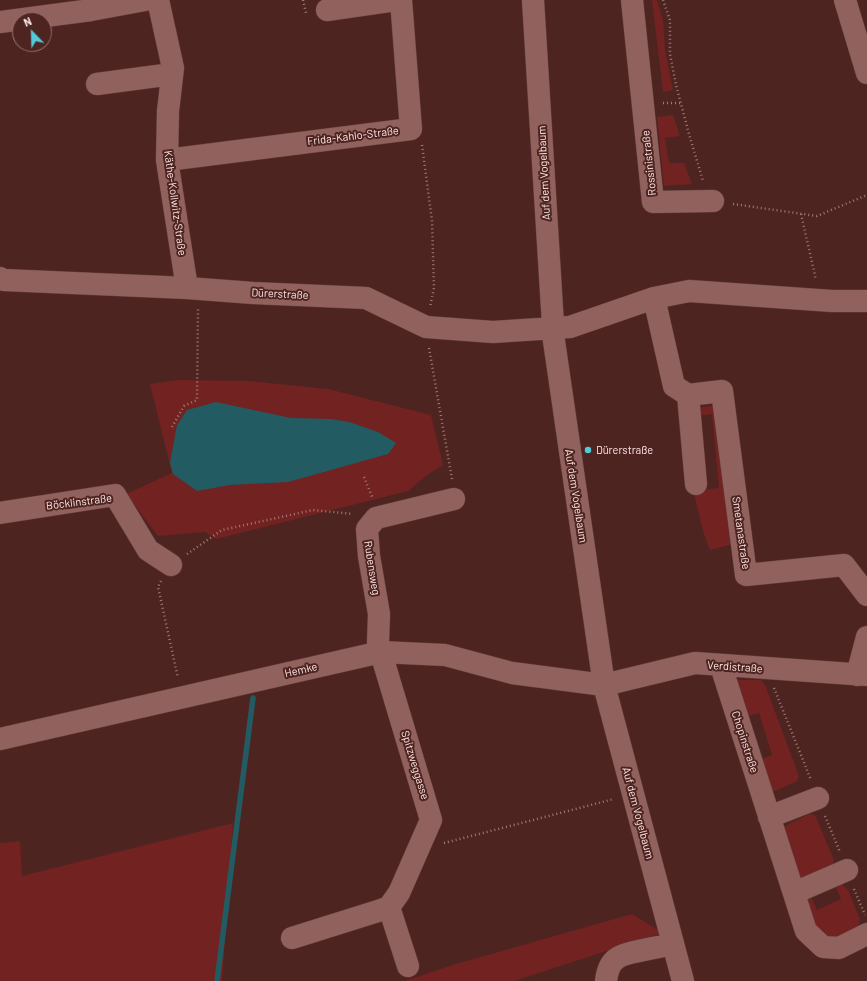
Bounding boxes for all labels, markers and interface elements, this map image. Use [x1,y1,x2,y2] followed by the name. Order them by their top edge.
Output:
[12,12,52,52] north arrow
[22,14,33,29] text: N
[307,124,399,148] street label: Frida-Kahlo-Straße
[535,125,553,221] street label: Auf dem Vogelbaum
[639,130,659,196] street label: Rossinistraße
[161,150,189,256] street label: Käthe-Kollwitz-Straße
[251,286,309,302] street label: Dürerstraße
[596,443,653,457] place label: Dürerstraße
[583,445,593,455] marker: Dürerstraße
[562,448,590,544] street label: Auf dem Vogelbaum
[45,491,113,513] street label: Böcklinstraße
[729,496,753,570] street label: Smetanastraße
[361,540,383,596] street label: Rubensweg
[707,658,763,676] street label: Verdistraße
[283,660,319,680] street label: Hemke
[729,709,761,775] street label: Chopinstraße
[398,729,432,801] street label: Spitzweggasse
[619,766,657,860] street label: Auf dem Vogelbaum

